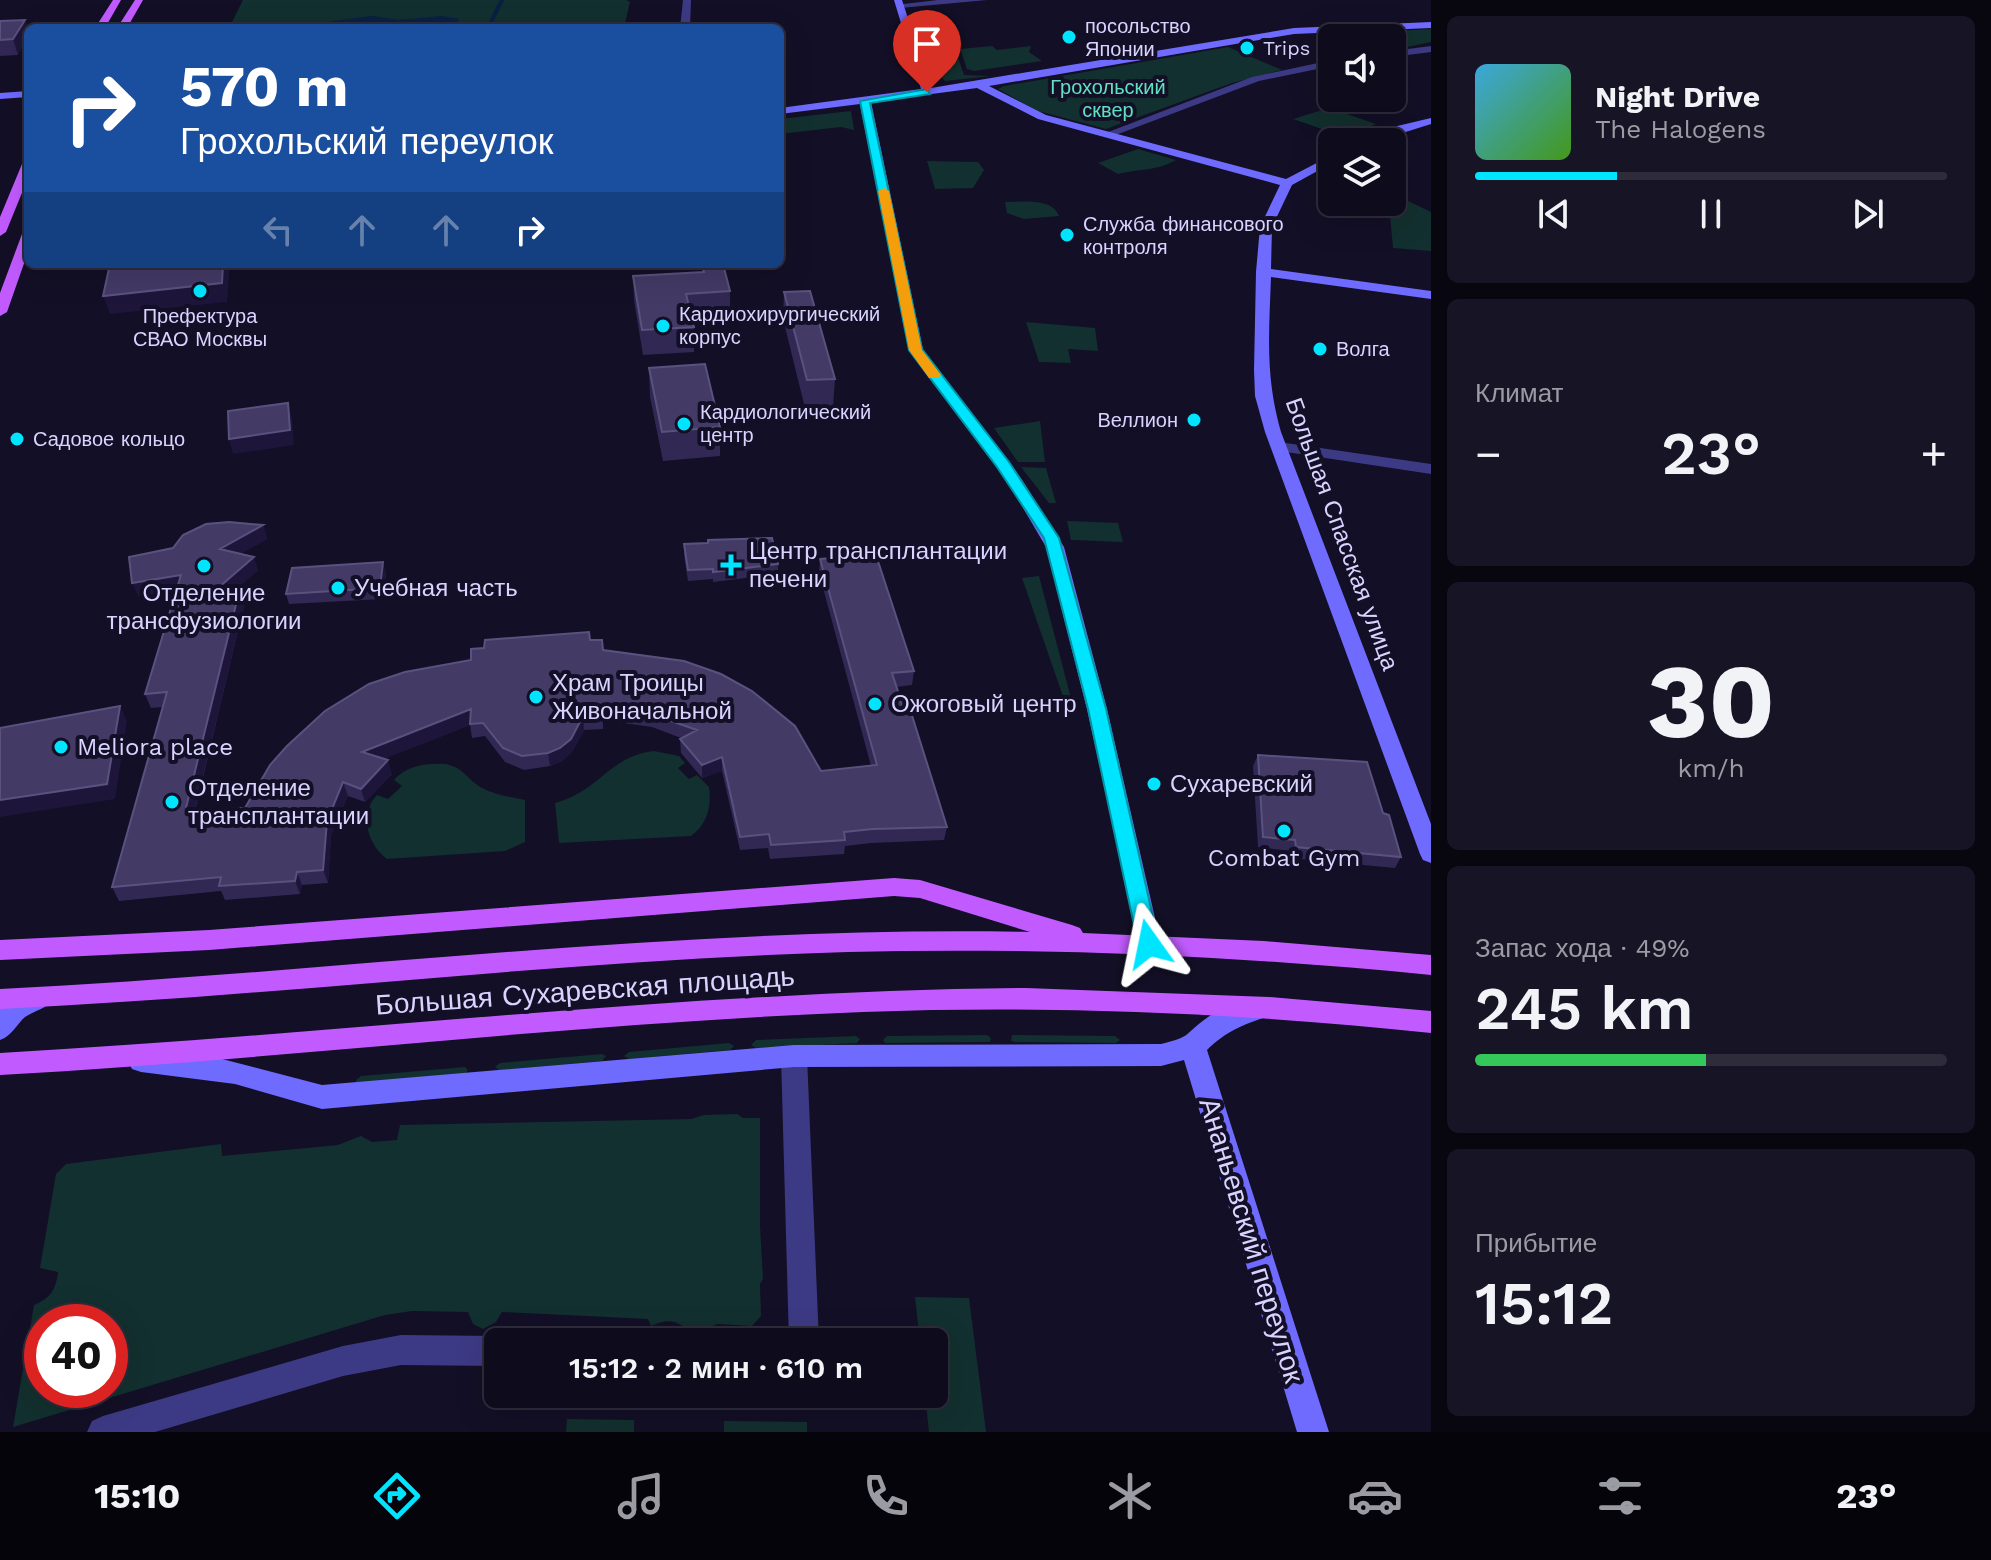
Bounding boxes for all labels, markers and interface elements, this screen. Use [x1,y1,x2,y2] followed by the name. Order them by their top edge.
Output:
[893,10,961,92] pin
[1085,14,1191,61] place label: посольство Японии
[905,22,949,66] icon: arrive
[1318,24,1406,216] map controls
[1318,24,1406,112] button: sound
[1060,28,1078,46] marker: посольство Японии
[1263,36,1310,60] place label: Trips
[1238,39,1256,57] marker: Trips
[180,54,348,120] text: 570 m
[48,56,152,160] icon: right
[1050,75,1166,122] park label: Грохольский сквер
[1595,79,1760,114] text: Night Drive
[1595,114,1766,144] text: The Halogens
[180,121,554,163] text: Грохольский переулок
[1318,128,1406,216] button: layers
[1532,192,1576,236] icon: previous
[1689,192,1733,236] icon: pause
[1846,192,1890,236] icon: next
[256,208,300,252] icon: left
[340,208,384,252] icon: ahead
[424,208,468,252] icon: ahead
[508,208,552,252] icon: right
[1083,212,1284,259] place label: Служба финансового контроля
[1058,226,1076,244] marker: Служба финансового контроля
[191,282,209,300] marker: Префектура СВАО Москвы
[679,302,880,349] place label: Кардиохирургический корпус
[133,304,267,351] place label: Префектура СВАО Москвы
[654,317,672,335] marker: Кардиохирургический корпус
[1336,337,1391,361] place label: Волга
[1311,340,1329,358] marker: Волга
[1475,378,1564,408] text: Климат
[1280,394,1405,675] street label: Большая Спасская улица
[700,400,871,447] place label: Кардиологический центр
[1098,408,1178,432] place label: Веллион
[1185,411,1203,429] marker: Веллион
[675,415,693,433] marker: Кардиологический центр
[1661,418,1761,489] text: 23°
[33,427,185,451] place label: Садовое кольцо
[1475,428,1502,480] text: −
[1920,428,1947,480] text: +
[8,430,26,448] marker: Садовое кольцо
[749,537,1007,593] place label: Центр трансплантации печени
[720,554,742,576] marker: Центр трансплантации печени
[195,557,213,575] marker: Отделение трансфузиологии
[354,574,518,602] place label: Учебная часть
[107,579,301,635] place label: Отделение трансфузиологии
[329,579,347,597] marker: Учебная часть
[1647,640,1775,762] text: 30
[552,669,732,725] place label: Храм Троицы Живоначальной
[527,688,545,706] marker: Храм Троицы Живоначальной
[891,690,1077,718] place label: Ожоговый центр
[866,695,884,713] marker: Ожоговый центр
[77,733,233,761] place label: Meliora place
[52,738,70,756] marker: Meliora place
[1678,753,1744,783] text: km/h
[1170,770,1313,798] place label: Сухаревский
[188,774,369,830] place label: Отделение трансплантации
[1145,775,1163,793] marker: Сухаревский
[163,793,181,811] marker: Отделение трансплантации
[1275,822,1293,840] marker: Combat Gym
[1208,844,1360,872] place label: Combat Gym
[1107,902,1191,986] position arrow
[1475,933,1690,963] text: Запас хода · 49%
[374,959,796,1022] street label: Большая Сухаревская площадь
[1475,973,1693,1044] text: 245 km
[1192,1094,1311,1387] street label: Ананьевский переулок
[1475,1228,1597,1258] text: Прибытие
[1475,1268,1613,1339] text: 15:12
[24,1304,128,1408] speed limit sign: 40
[569,1350,863,1385] text: 15:12 · 2 мин · 610 m
[369,1468,425,1524] icon: directions
[613,1468,669,1524] icon: music
[858,1468,914,1524] icon: phone
[1102,1468,1158,1524] icon: climate
[1347,1468,1403,1524] icon: car
[1592,1468,1648,1524] icon: filters
[94,1475,180,1517] text: 15:10
[1836,1475,1897,1517] text: 23°

